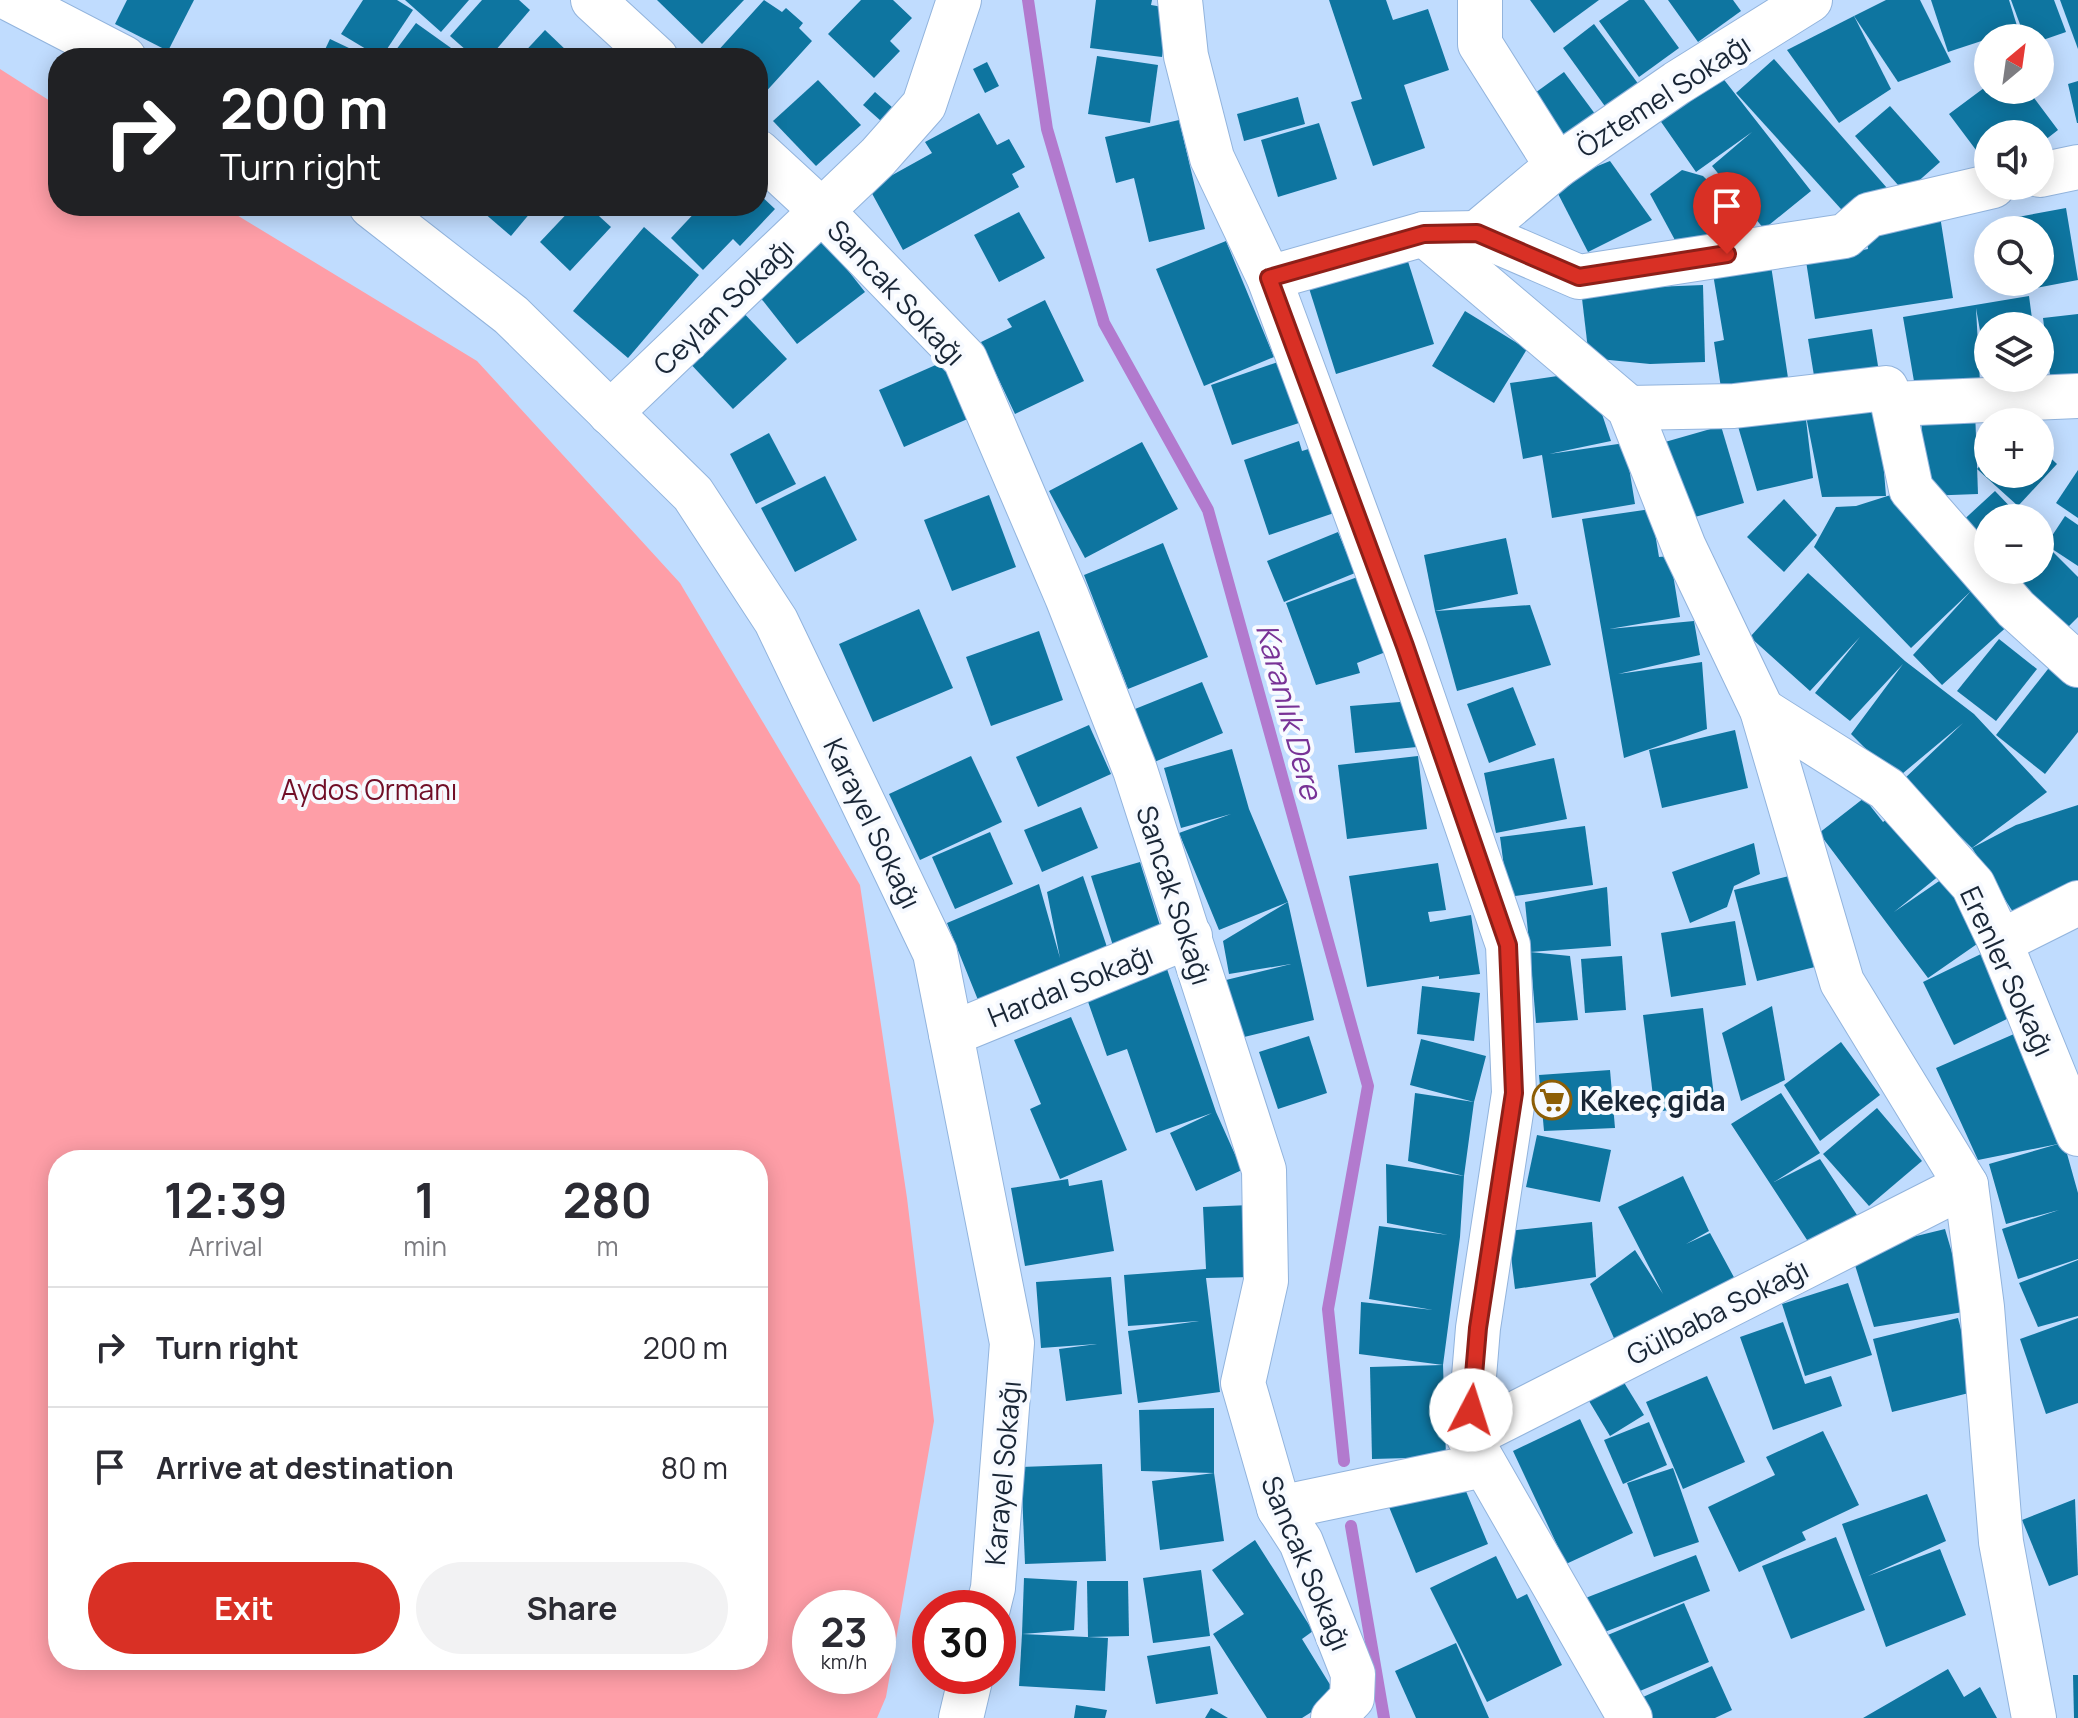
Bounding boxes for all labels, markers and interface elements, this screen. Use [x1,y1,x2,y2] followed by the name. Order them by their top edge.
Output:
[1974,24,2054,104] north arrow
[1974,24,2054,584] map controls
[1569,25,1757,165] street label: Öztemel Sokağı
[220,69,389,146] text: 200 m
[88,80,192,184] icon: right
[1974,120,2054,200] button: sound
[220,142,381,191] text: Turn right
[1693,172,1761,254] pin
[1705,184,1749,228] icon: arrive
[820,211,974,373] street label: Sancak Sokağı
[1974,216,2054,296] button: search
[644,229,802,383] street label: Ceylan Sokağı
[1974,312,2054,392] button: layers
[1974,408,2054,488] button: +
[1974,504,2054,584] button: −
[1247,619,1333,805] water label: Karanlık Dere
[815,731,931,915] street label: Karayel Sokağı
[281,770,457,808] park label: Aydos Ormanı
[1128,801,1222,989] street label: Sancak Sokağı
[1952,880,2064,1062] street label: Erenler Sokağı
[982,935,1158,1035] street label: Hardal Sokağı
[1531,1079,1573,1121] supermarket icon: Kekeç gida
[1580,1081,1726,1119] place label: Kekeç gida
[164,1167,288,1232] text: 12:39
[415,1167,436,1232] text: 1
[563,1167,652,1232] text: 280
[189,1228,263,1264] text: Arrival
[403,1228,447,1264] text: min
[596,1228,618,1264] text: m
[1620,1249,1814,1373] street label: Gülbaba Sokağı
[88,1325,132,1369] icon: right
[156,1327,299,1368] text: Turn right
[643,1327,728,1368] text: 200 m
[1429,1368,1513,1452] position arrow
[975,1379,1029,1567] street label: Karayel Sokağı
[88,1445,132,1489] icon: arrive
[156,1447,454,1488] text: Arrive at destination
[661,1447,728,1488] text: 80 m
[1253,1470,1361,1656] street label: Sancak Sokağı
[88,1562,400,1654] button: Exit
[416,1562,728,1654] button: Share
[912,1590,1016,1694] speed limit sign: 30
[820,1604,868,1659] text: 23
[821,1648,867,1675] text: km/h

